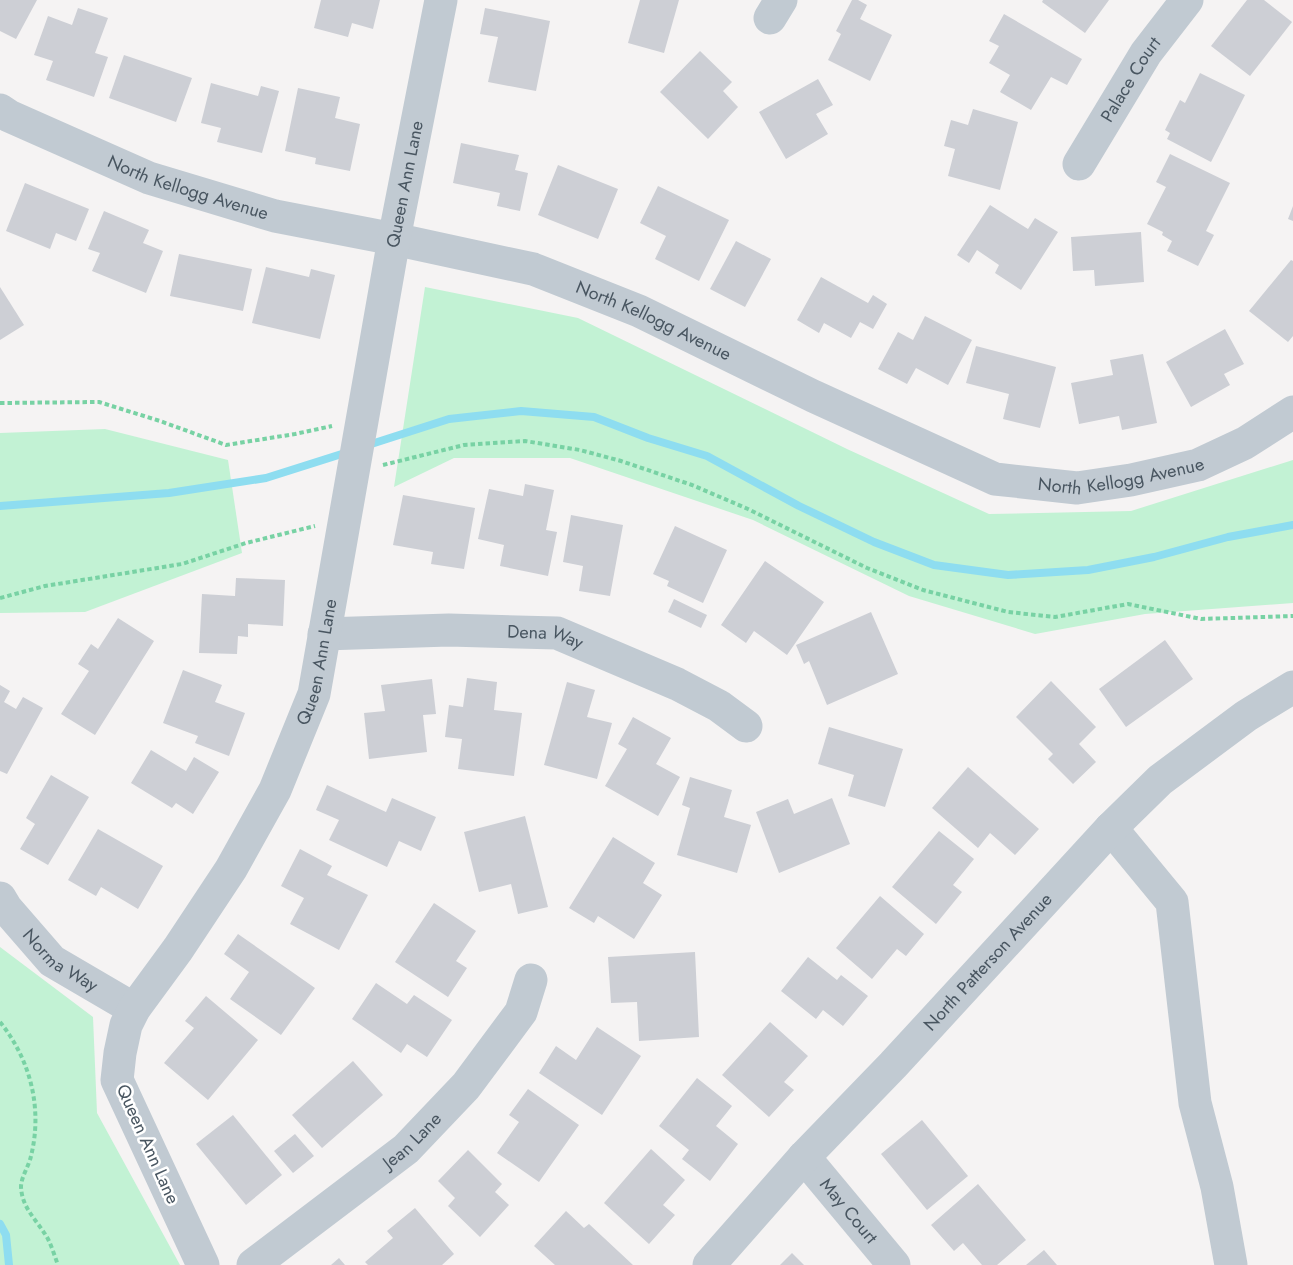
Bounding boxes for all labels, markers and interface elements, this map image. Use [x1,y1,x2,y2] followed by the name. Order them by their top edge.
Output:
[1094,31,1167,127] street label: Palace Court
[380,118,430,250] street label: Queen Ann Lane
[103,148,272,226] street label: North Kellogg Avenue
[572,274,736,367] street label: North Kellogg Avenue
[1037,451,1209,501] street label: North Kellogg Avenue
[290,597,343,729] street label: Queen Ann Lane
[507,619,588,656] street label: Dena Way
[918,887,1058,1037] street label: North Patterson Avenue
[17,923,103,998] street label: Norma Way
[110,1080,186,1208] street label: Queen Ann Lane
[376,1106,447,1176] street label: Jean Lane
[814,1172,884,1250] street label: May Court

